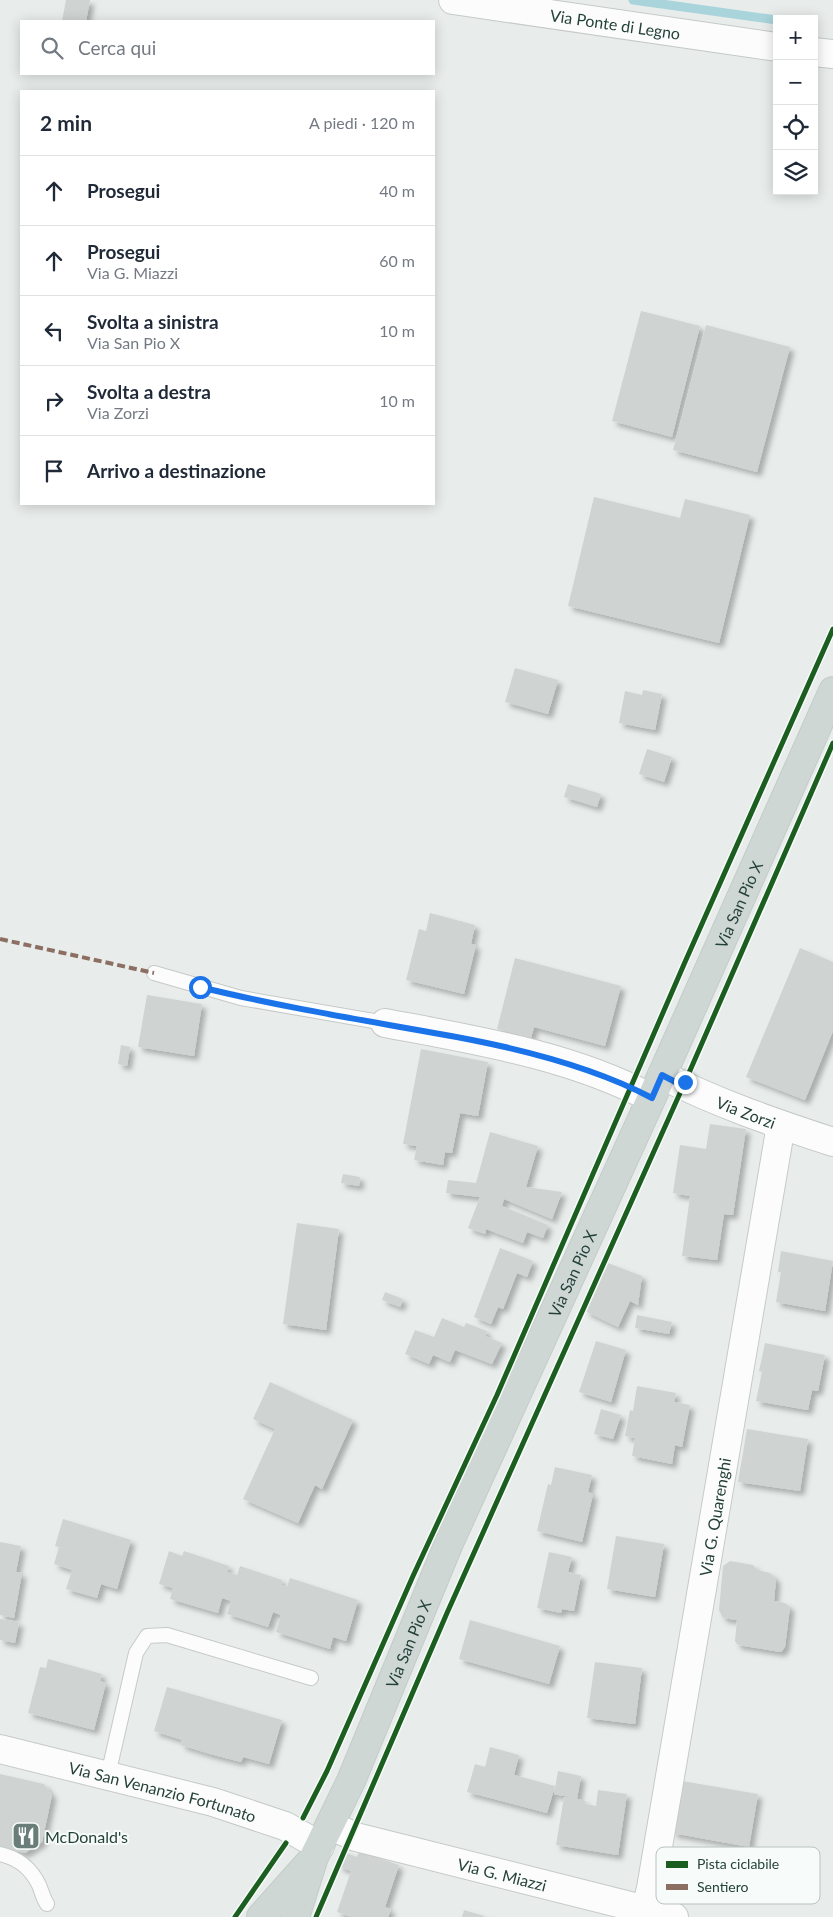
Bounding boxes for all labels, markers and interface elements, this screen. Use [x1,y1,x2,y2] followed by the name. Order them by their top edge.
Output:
[549,5,682,42] street label: Via Ponte di Legno
[773,15,818,195] map controls
[773,15,818,60] button: +
[20,20,435,75] search box
[38,34,66,62] icon: search
[78,36,156,59] text: Cerca qui
[773,60,818,105] button: −
[773,105,818,150] button: locate
[40,110,92,135] text: 2 min
[309,113,415,132] text: A piedi · 120 m
[773,150,818,195] button: layers
[40,177,68,205] icon: ahead
[87,179,160,202] text: Prosegui
[379,181,415,200] text: 40 m
[87,240,160,263] text: Prosegui
[40,247,68,275] icon: ahead
[379,251,415,270] text: 60 m
[87,263,178,282] text: Via G. Miazzi
[87,310,219,333] text: Svolta a sinistra
[40,317,68,345] icon: left
[379,321,415,340] text: 10 m
[87,333,180,352] text: Via San Pio X
[87,380,211,403] text: Svolta a destra
[40,387,68,415] icon: right
[379,391,415,410] text: 10 m
[87,403,149,422] text: Via Zorzi
[40,457,68,485] icon: arrive
[87,459,266,482] text: Arrivo a destinazione
[710,857,766,951] street label: Via San Pio X
[189,976,212,999] route start
[674,1071,697,1094] route end
[714,1092,778,1132] street label: Via Zorzi
[544,1227,600,1320] street label: Via San Pio X
[695,1456,734,1578] street label: Via G. Quarenghi
[381,1596,434,1690] street label: Via San Pio X
[67,1757,259,1825] street label: Via San Venanzio Fortunato
[11,1821,41,1851] restaurant icon: McDonald's
[45,1827,128,1846] place label: McDonald's
[656,1847,820,1904] legend
[456,1853,549,1894] street label: Via G. Miazzi
[697,1855,779,1872] text: Pista ciclabile
[697,1878,748,1895] text: Sentiero

